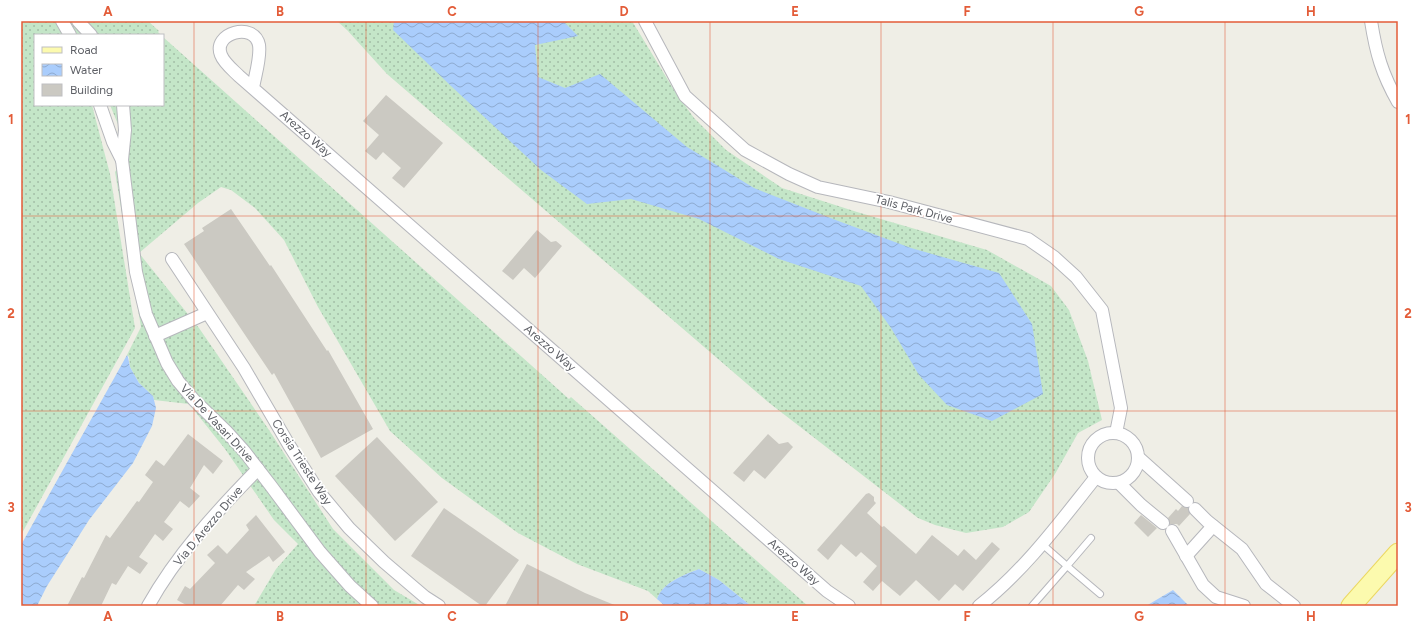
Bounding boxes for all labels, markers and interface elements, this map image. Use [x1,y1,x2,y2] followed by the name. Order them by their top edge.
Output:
[103,4,113,19] text: A
[276,4,284,19] text: B
[447,4,457,19] text: C
[619,4,629,19] text: D
[791,4,799,19] text: E
[963,4,971,19] text: F
[1134,4,1144,19] text: G
[1306,4,1316,19] text: H
[34,34,164,106] legend
[70,43,98,57] text: Road
[70,63,102,77] text: Water
[70,83,113,97] text: Building
[277,108,335,161] street label: Arezzo Way
[8,112,14,127] text: 1
[1405,112,1411,127] text: 1
[874,192,955,226] street label: Talis Park Drive
[7,306,15,321] text: 2
[1404,306,1412,321] text: 2
[521,322,579,375] street label: Arezzo Way
[177,381,257,465] street label: Via De Vasari Drive
[269,416,335,508] street label: Corsia Trieste Way
[171,483,246,569] street label: Via D Arezzo Drive
[7,500,15,515] text: 3
[1404,500,1412,515] text: 3
[765,536,823,589] street label: Arezzo Way
[103,609,113,624] text: A
[276,609,284,624] text: B
[447,609,457,624] text: C
[619,609,629,624] text: D
[791,609,799,624] text: E
[963,609,971,624] text: F
[1134,609,1144,624] text: G
[1306,609,1316,624] text: H

